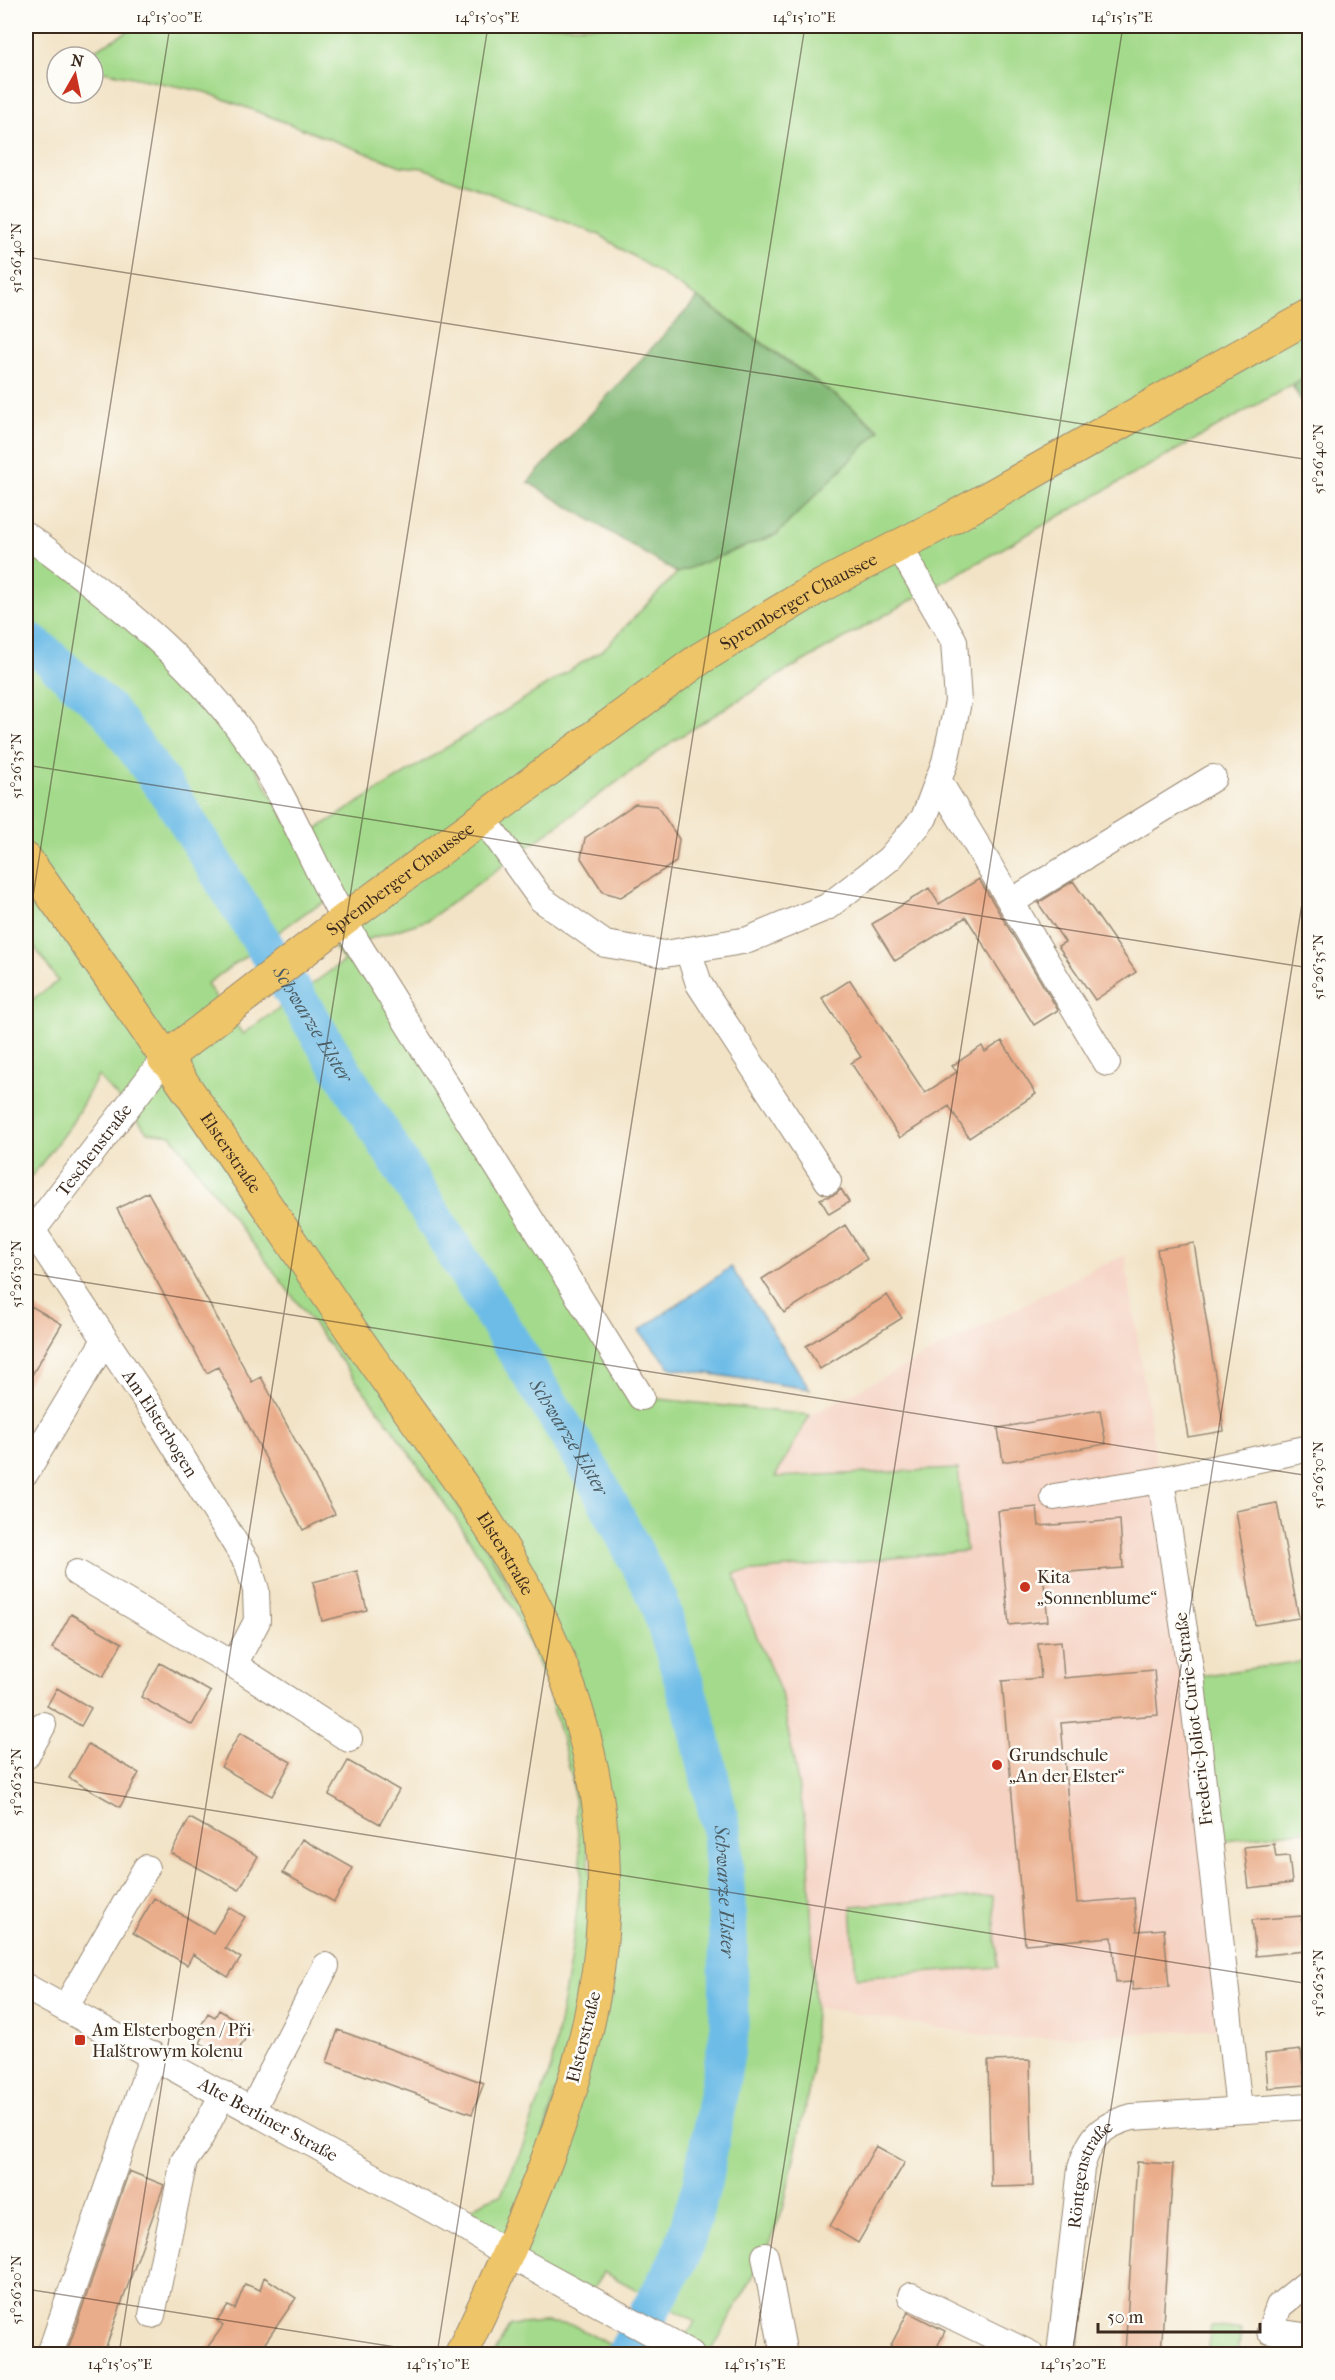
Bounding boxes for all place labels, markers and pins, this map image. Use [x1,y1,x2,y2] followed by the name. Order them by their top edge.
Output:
[1037,1567,1157,1609] place label: Kita „Sonnenblume“
[1018,1580,1032,1594] marker: Kita „Sonnenblume“
[1009,1745,1125,1787] place label: Grundschule „An der Elster“
[990,1758,1004,1772] marker: Grundschule „An der Elster“
[91,2020,252,2062] place label: Am Elsterbogen / Při Halštrowym kolenu
[73,2033,87,2047] marker: Am Elsterbogen / Při Halštrowym kolenu

